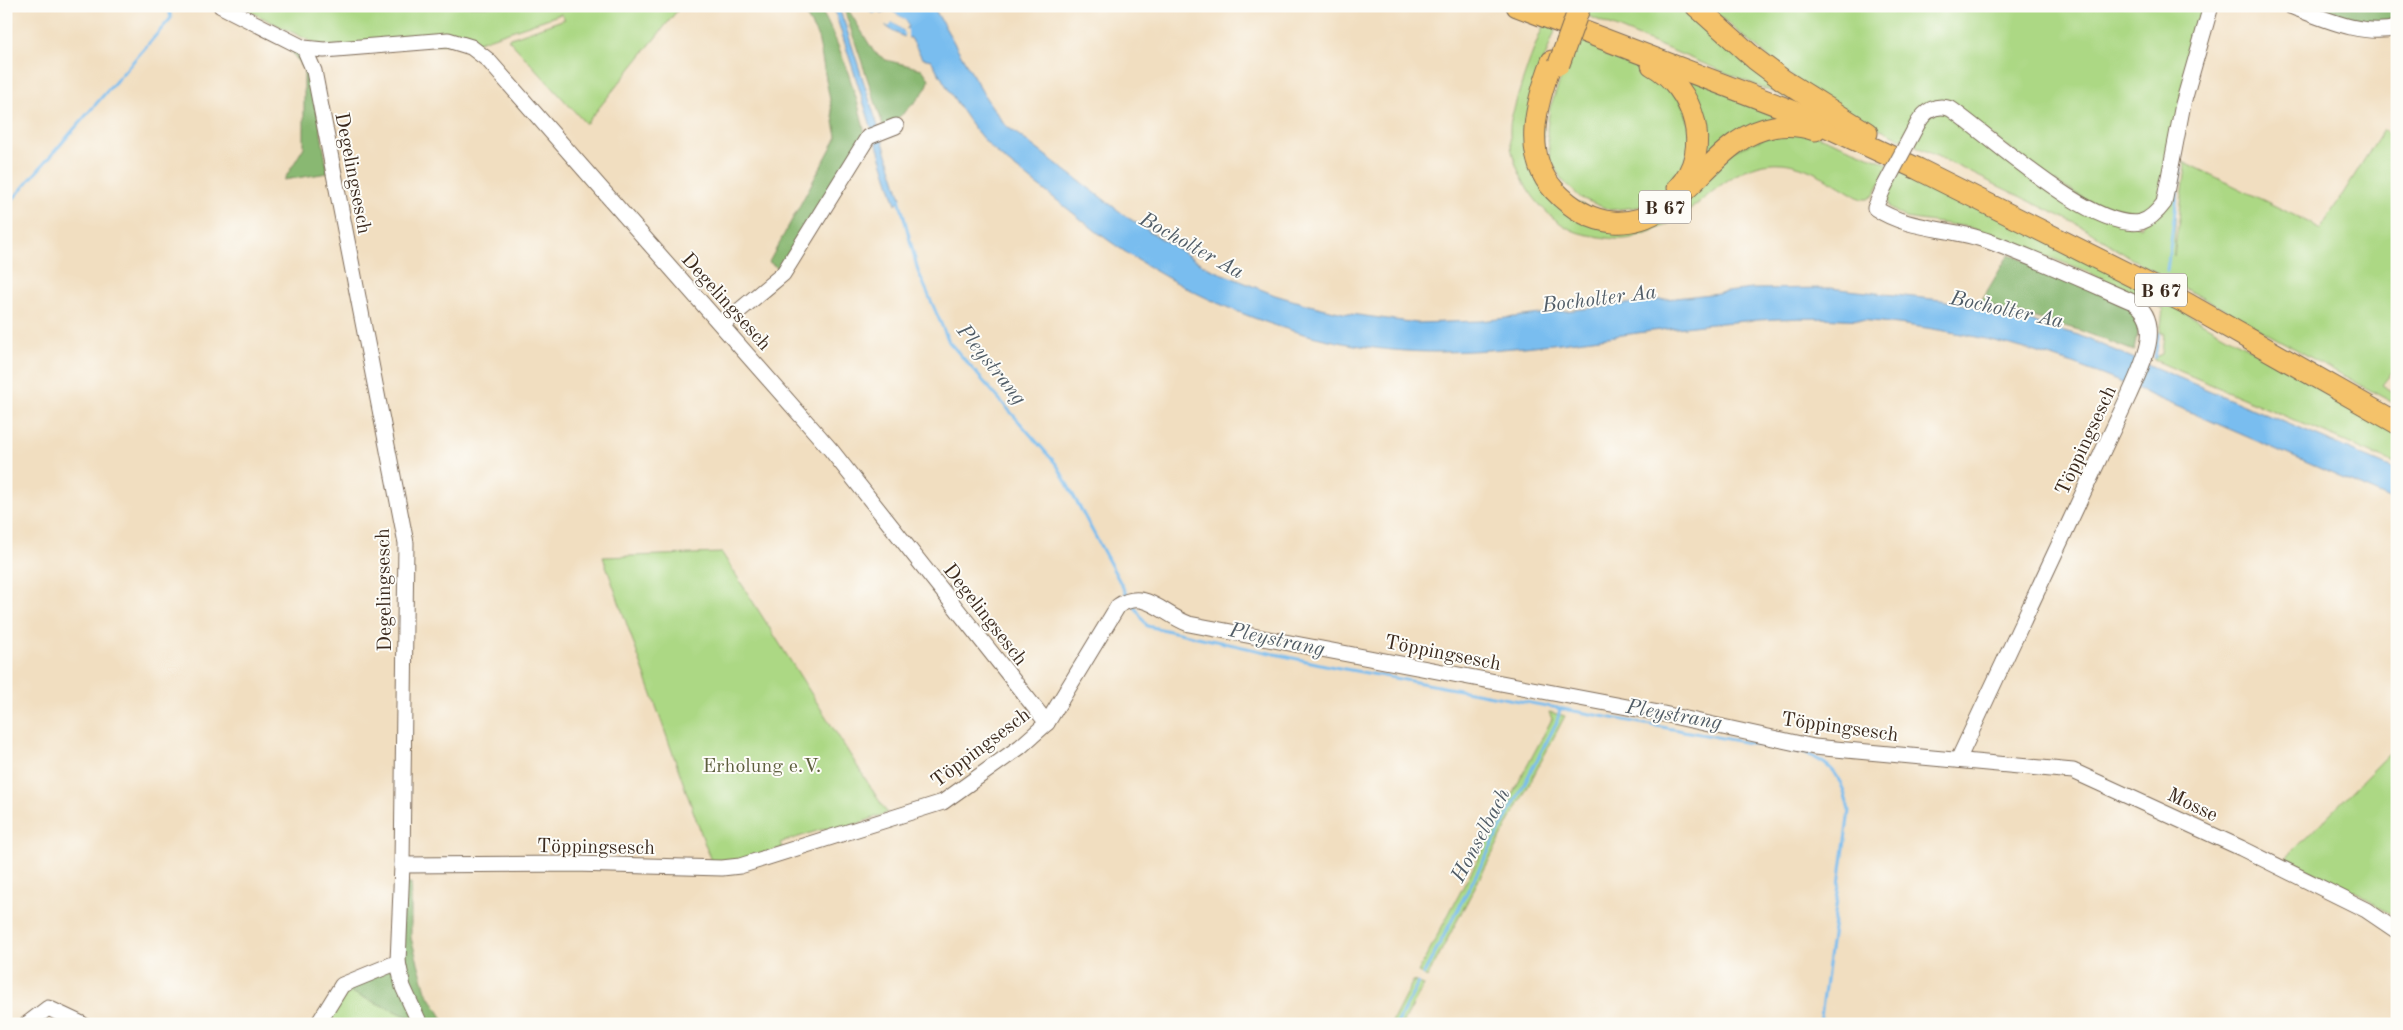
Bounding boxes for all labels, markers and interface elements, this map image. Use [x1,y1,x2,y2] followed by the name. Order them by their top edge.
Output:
[330,111,374,236] street label: Degelingsesch
[1639,190,1691,223] road number: B 67
[1135,209,1247,284] water label: Bocholter Aa
[677,250,774,355] street label: Degelingsesch
[2135,274,2187,306] road number: B 67
[1540,282,1658,317] water label: Bocholter Aa
[1947,288,2065,333] water label: Bocholter Aa
[951,320,1030,409] water label: Pleystrang
[2053,383,2121,499] street label: Töppingsesch
[374,528,396,652] street label: Degelingsesch
[939,560,1030,670] street label: Degelingsesch
[1226,620,1326,661] water label: Pleystrang
[1383,633,1503,675] street label: Töppingsesch
[1623,697,1723,734] water label: Pleystrang
[928,705,1034,792] street label: Töppingsesch
[1780,710,1900,746] street label: Töppingsesch
[703,757,821,777] park label: Erholung e.V.
[1447,785,1515,887] water label: Honselbach
[2164,785,2221,826] street label: Mosse
[537,837,655,859] street label: Töppingsesch

